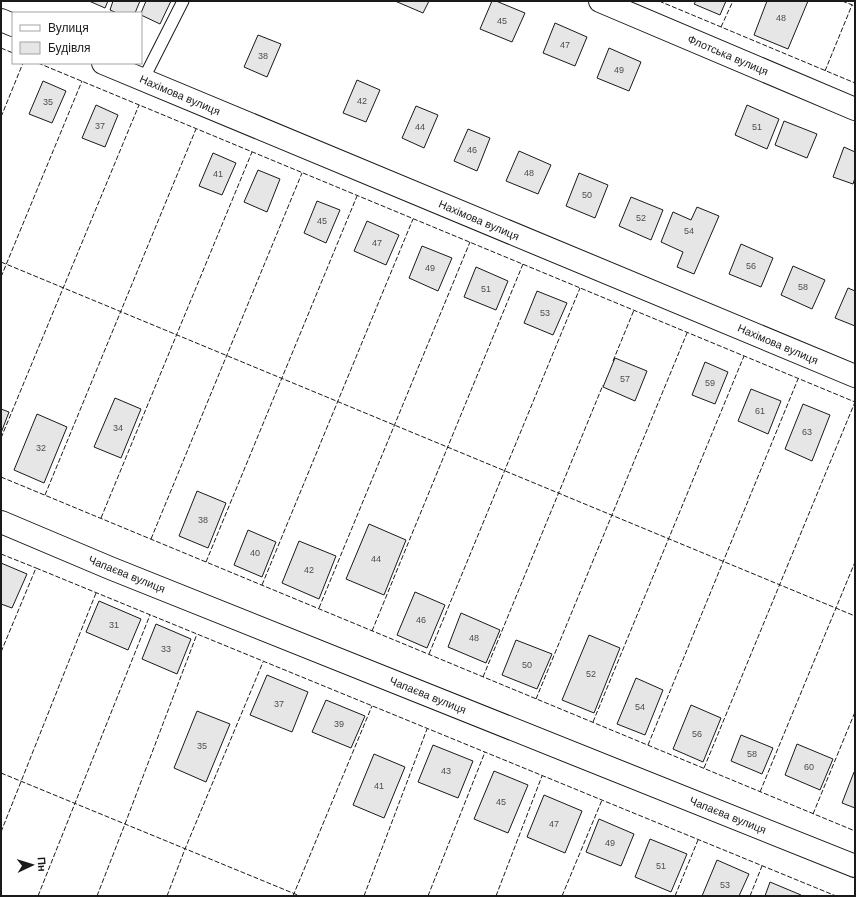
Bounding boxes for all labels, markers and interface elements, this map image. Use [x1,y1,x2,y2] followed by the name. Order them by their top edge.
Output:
[12,12,142,64] legend
[776,13,786,23] house number: 48
[497,16,507,26] house number: 45
[48,21,89,35] text: Вулиця
[686,33,770,77] street label: Флотська вулиця
[560,40,570,50] house number: 47
[48,41,90,55] text: Будівля
[258,51,268,61] house number: 38
[614,65,624,75] house number: 49
[138,73,222,117] street label: Нахімова вулиця
[357,96,367,106] house number: 42
[43,97,53,107] house number: 35
[95,121,105,131] house number: 37
[415,122,425,132] house number: 44
[752,122,762,132] house number: 51
[467,145,477,155] house number: 46
[524,168,534,178] house number: 48
[213,169,223,179] house number: 41
[582,190,592,200] house number: 50
[437,198,521,242] street label: Нахімова вулиця
[636,213,646,223] house number: 52
[317,216,327,226] house number: 45
[684,226,694,236] house number: 54
[372,238,382,248] house number: 47
[746,261,756,271] house number: 56
[425,263,435,273] house number: 49
[798,282,808,292] house number: 58
[481,284,491,294] house number: 51
[540,308,550,318] house number: 53
[736,322,820,366] street label: Нахімова вулиця
[620,374,630,384] house number: 57
[705,378,715,388] house number: 59
[755,406,765,416] house number: 61
[113,423,123,433] house number: 34
[802,427,812,437] house number: 63
[36,443,46,453] house number: 32
[198,515,208,525] house number: 38
[250,548,260,558] house number: 40
[87,553,167,595] street label: Чапаєва вулиця
[371,554,381,564] house number: 44
[304,565,314,575] house number: 42
[416,615,426,625] house number: 46
[109,620,119,630] house number: 31
[469,633,479,643] house number: 48
[161,644,171,654] house number: 33
[522,660,532,670] house number: 50
[586,669,596,679] house number: 52
[388,674,468,716] street label: Чапаєва вулиця
[274,699,284,709] house number: 37
[635,702,645,712] house number: 54
[334,719,344,729] house number: 39
[692,729,702,739] house number: 56
[197,741,207,751] house number: 35
[747,749,757,759] house number: 58
[804,762,814,772] house number: 60
[441,766,451,776] house number: 43
[374,781,384,791] house number: 41
[688,794,768,836] street label: Чапаєва вулиця
[496,797,506,807] house number: 45
[549,819,559,829] house number: 47
[605,838,615,848] house number: 49
[12,845,52,885] north arrow
[35,857,48,872] text: Пн
[656,861,666,871] house number: 51
[720,880,730,890] house number: 53

